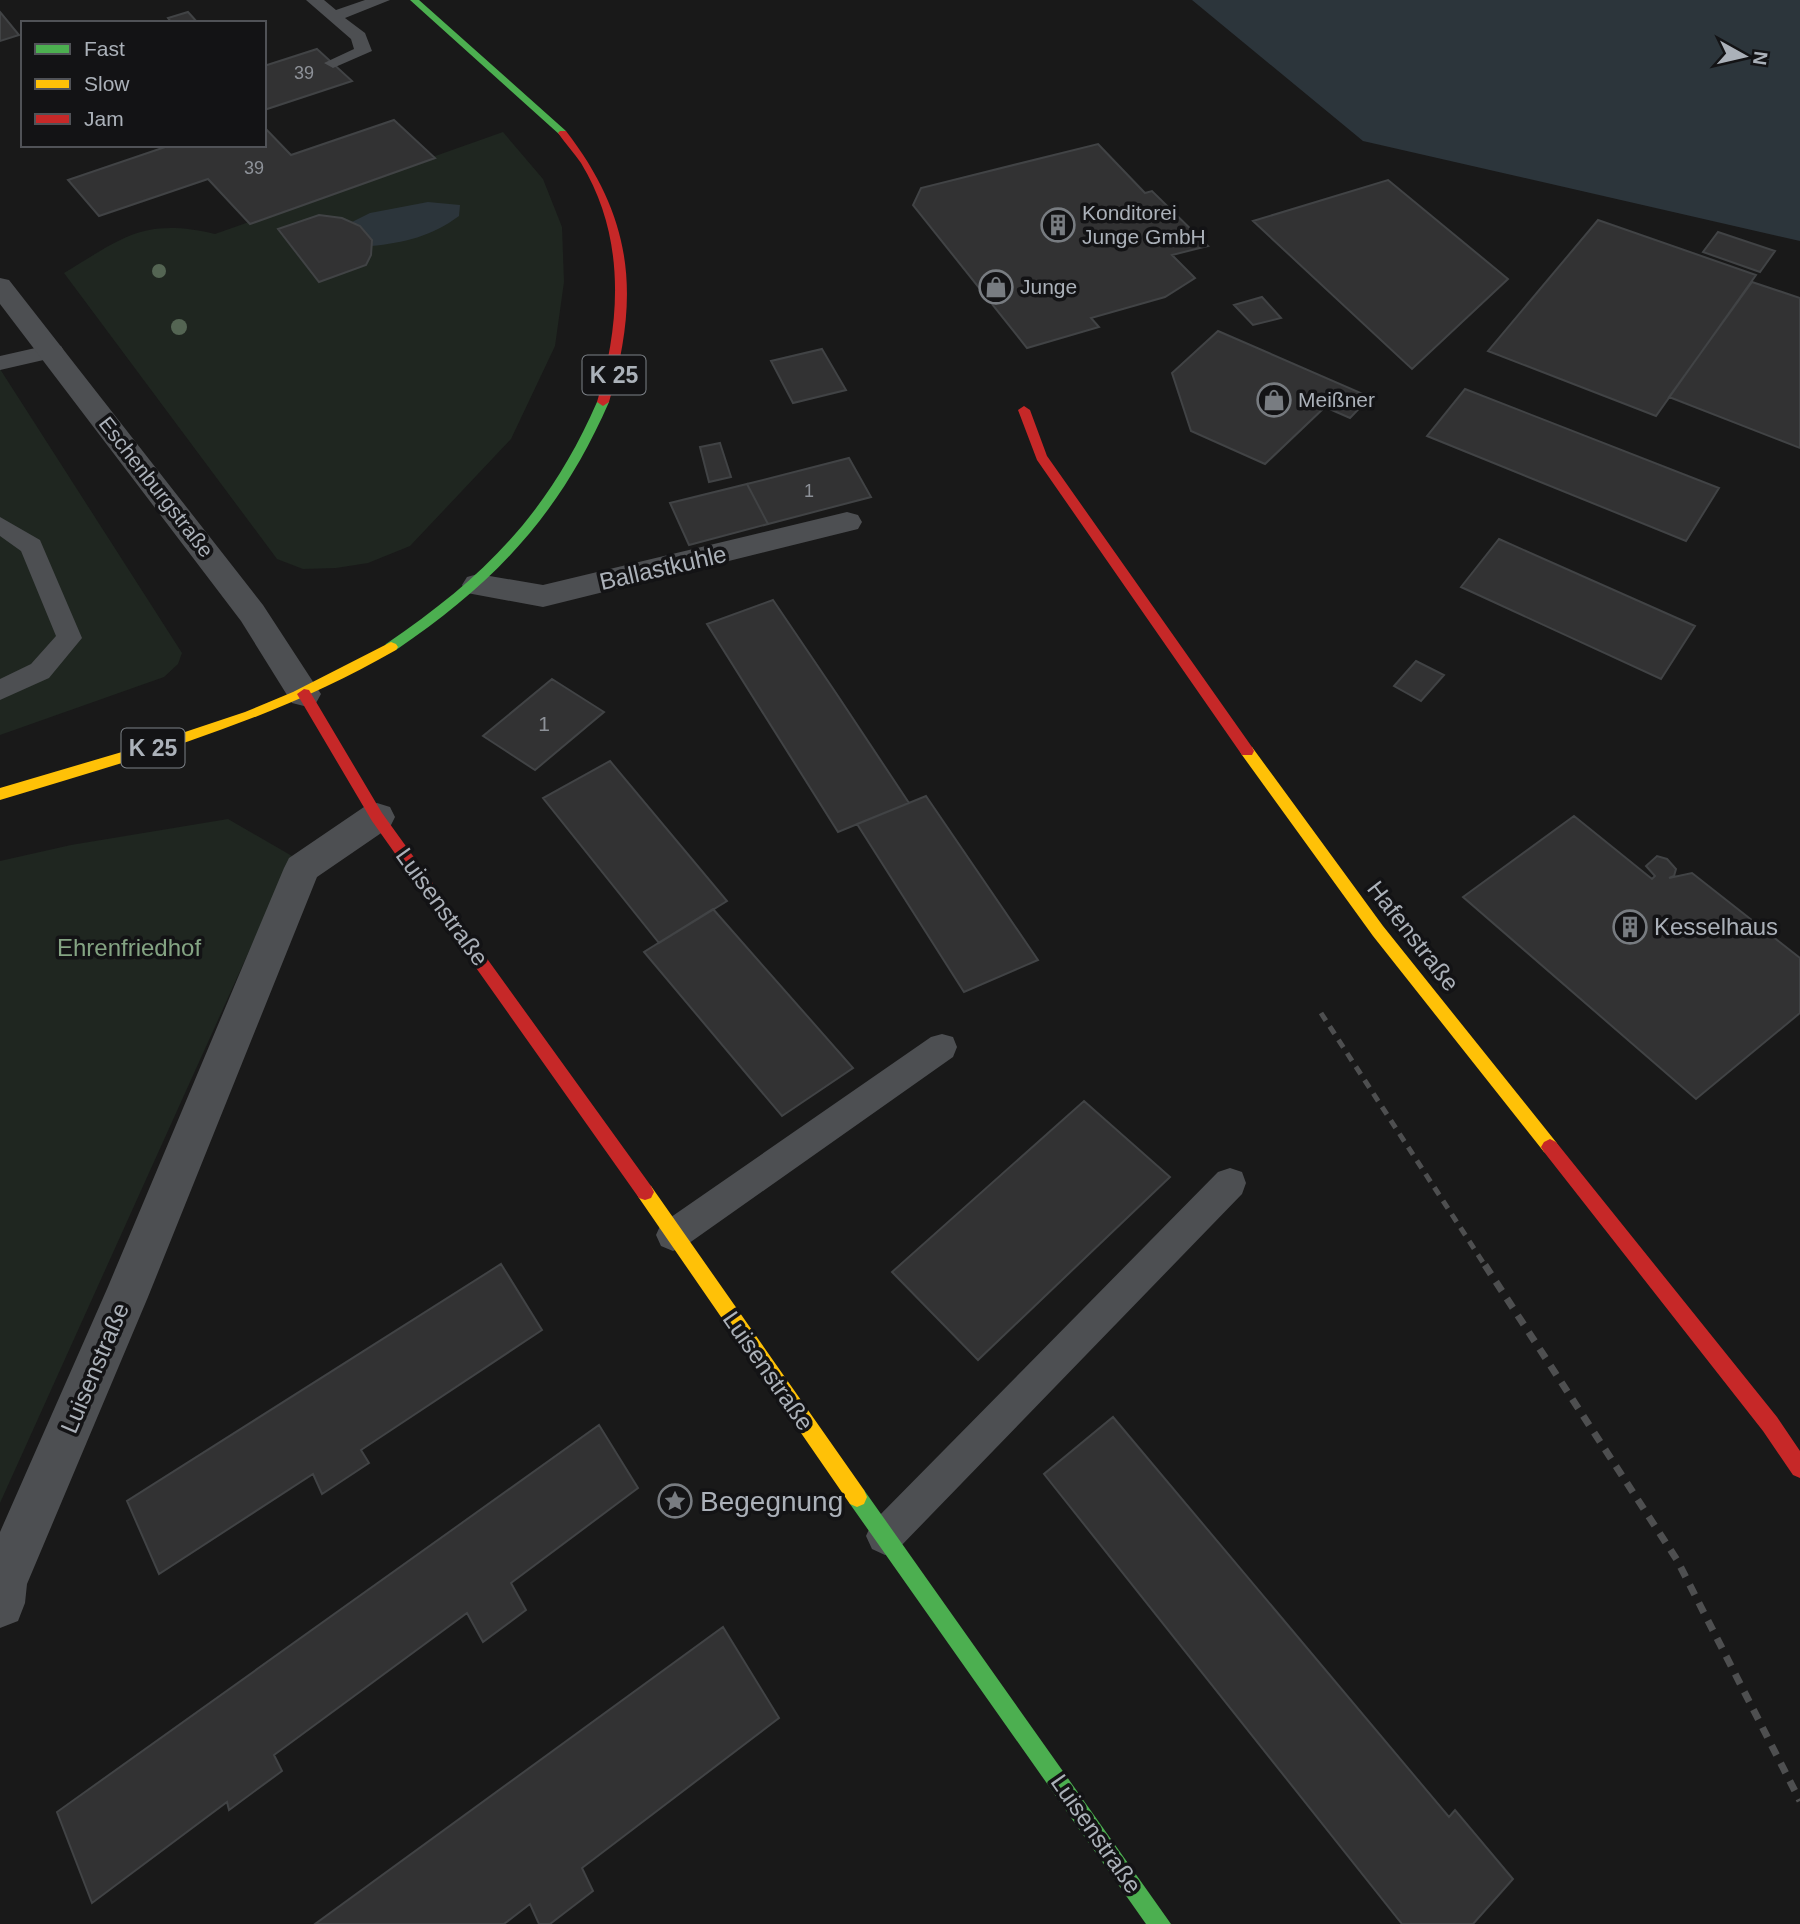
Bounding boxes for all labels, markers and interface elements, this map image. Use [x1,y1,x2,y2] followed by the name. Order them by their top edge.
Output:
[21,21,266,147] legend
[1709,21,1779,91] north arrow
[84,37,125,60] text: Fast
[1749,50,1772,67] text: N
[294,63,314,83] house number: 39
[84,72,130,95] text: Slow
[84,107,124,130] text: Jam
[244,158,264,178] house number: 39
[1082,201,1206,248] place label: Konditorei Junge GmbH
[1039,206,1077,244] building icon: Konditorei Junge GmbH
[977,268,1015,306] shop icon: Junge
[1020,275,1077,298] place label: Junge
[582,356,646,394] road number: K 25
[1255,381,1293,419] shop icon: Meißner
[1298,388,1375,411] place label: Meißner
[95,412,218,561] street label: Eschenburgstraße
[804,481,814,501] house number: 1
[597,540,729,595] street label: Ballastkuhle
[538,712,550,735] house number: 1
[122,728,184,768] road number: K 25
[391,843,494,971] street label: Luisenstraße
[1362,875,1465,996] street label: Hafenstraße
[1611,908,1649,946] building icon: Kesselhaus
[1654,913,1778,940] place label: Kesselhaus
[57,934,201,961] park label: Ehrenfriedhof
[55,1299,134,1437] street label: Luisenstraße
[718,1306,819,1435] street label: Luisenstraße
[656,1482,694,1520] place icon: Begegnung
[700,1486,843,1517] place label: Begegnung
[1046,1769,1147,1898] street label: Luisenstraße

